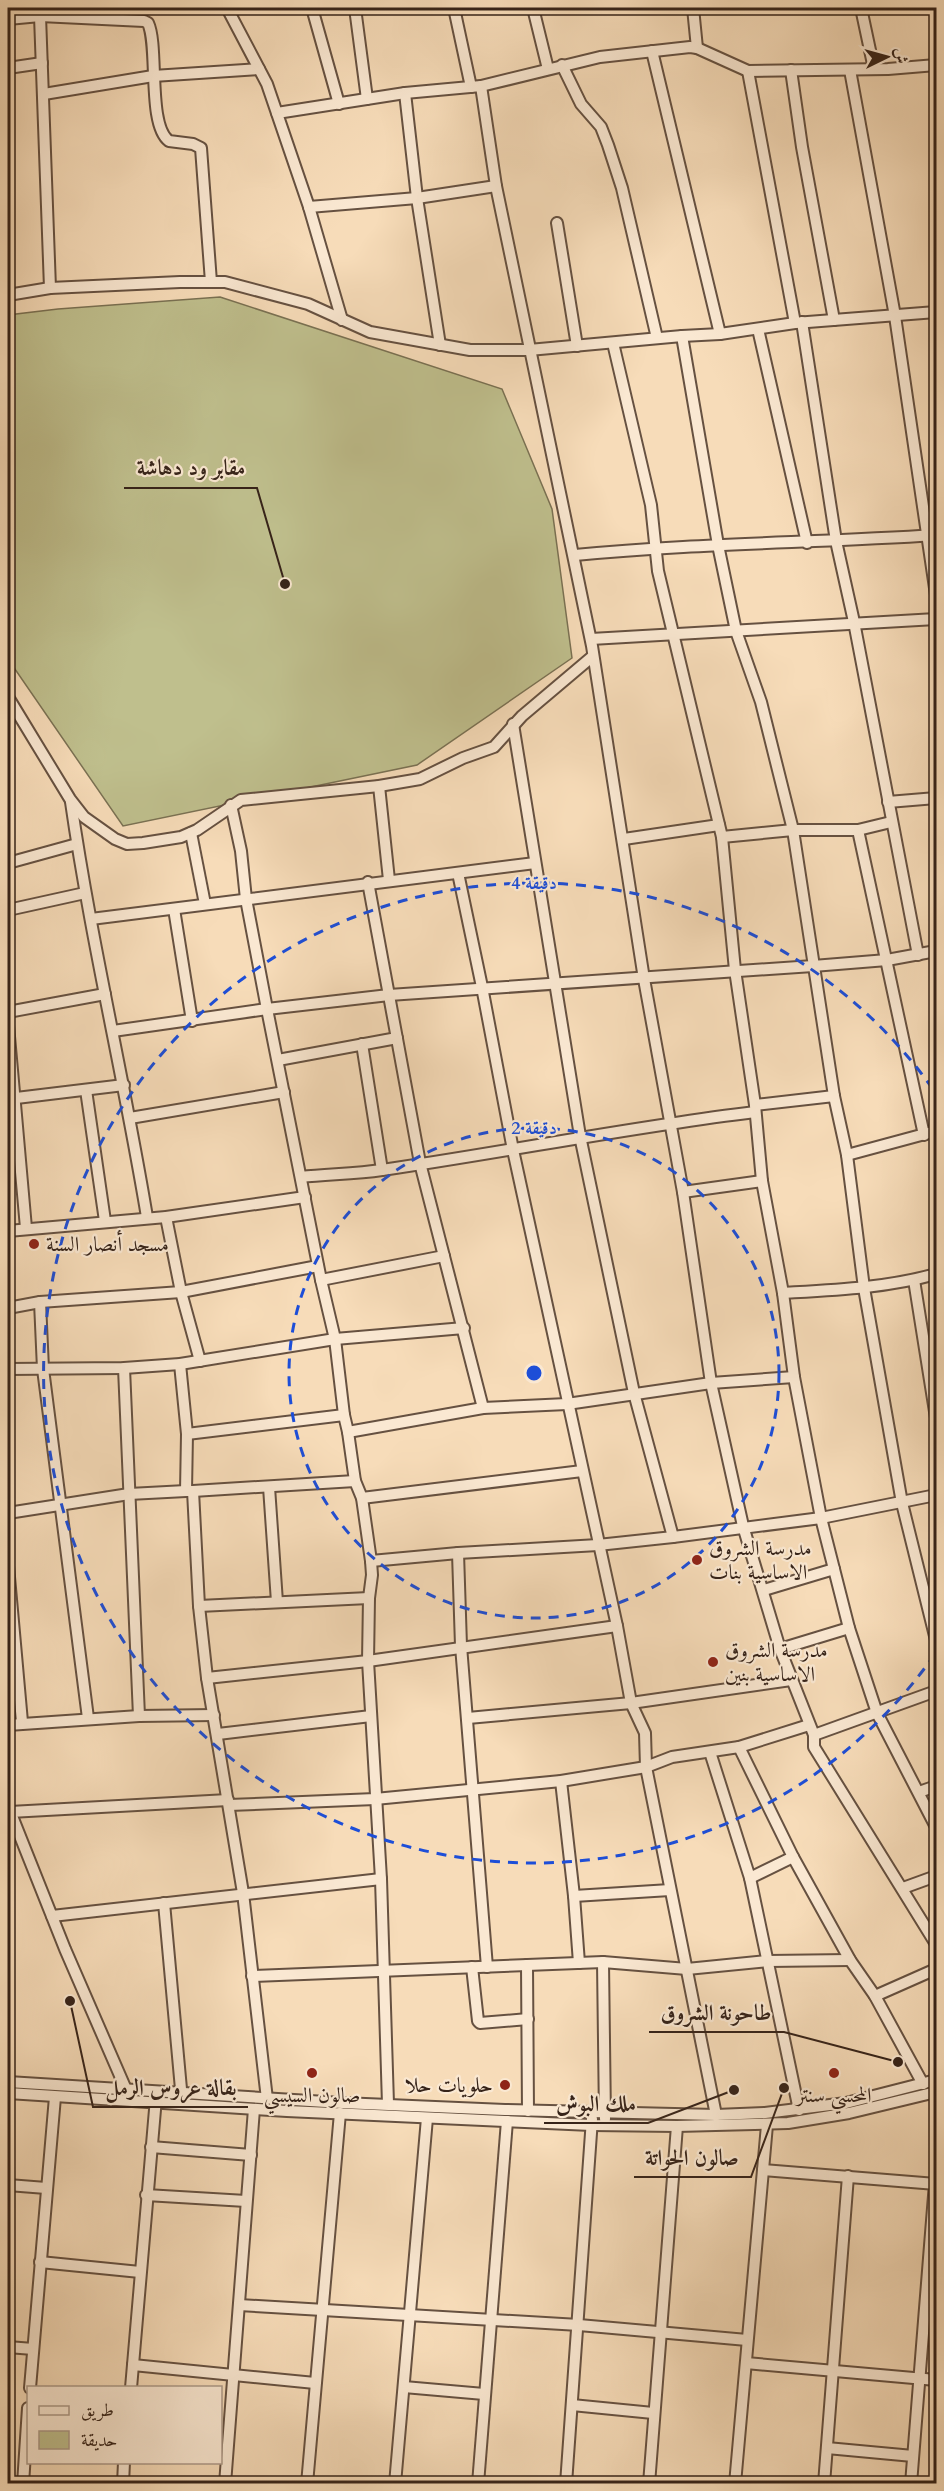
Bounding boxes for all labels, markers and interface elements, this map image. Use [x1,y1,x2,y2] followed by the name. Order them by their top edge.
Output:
[857,27,917,87] north arrow
[889,47,913,65] text: ش
[124,448,257,488] callout: مقابر ود دهاشة
[137,453,245,483] text: مقابر ود دهاشة
[511,871,557,896] text: 4 دقيقة
[511,1116,557,1141] text: 2 دقيقة
[46,1229,169,1259] place label: مسجد أنصار السنة
[27,1237,41,1251] marker: مسجد أنصار السنة
[524,1363,544,1383] centre of rings
[709,1534,812,1587] place label: مدرسة الشروق الاساسية بنات
[690,1553,704,1567] marker: مدرسة الشروق الاساسية بنات
[725,1636,828,1689] place label: مدرسة الشروق الاساسية بنين
[706,1655,720,1669] marker: مدرسة الشروق الاساسية بنين
[649,1992,784,2032] callout: طاحونة الشروق
[660,1998,772,2028] text: طاحونة الشروق
[305,2066,319,2080] marker: صالون السيسي
[827,2066,841,2080] marker: المحسي سنتر
[93,2067,248,2107] callout: بقالة عروس الرمل
[405,2071,493,2100] place label: حلويات حلا
[105,2073,237,2104] text: بقالة عروس الرمل
[498,2078,512,2092] marker: حلويات حلا
[264,2081,360,2115] place label: صالون السيسي
[794,2081,872,2115] place label: المحسي سنتر
[544,2083,648,2123] callout: ملك البوش
[556,2089,636,2119] text: ملك البوش
[634,2137,751,2177] callout: صالون الحواتة
[645,2143,739,2173] text: صالون الحواتة
[27,2386,222,2464] legend
[81,2398,114,2423] text: طريق
[81,2428,117,2453] text: حديقة

